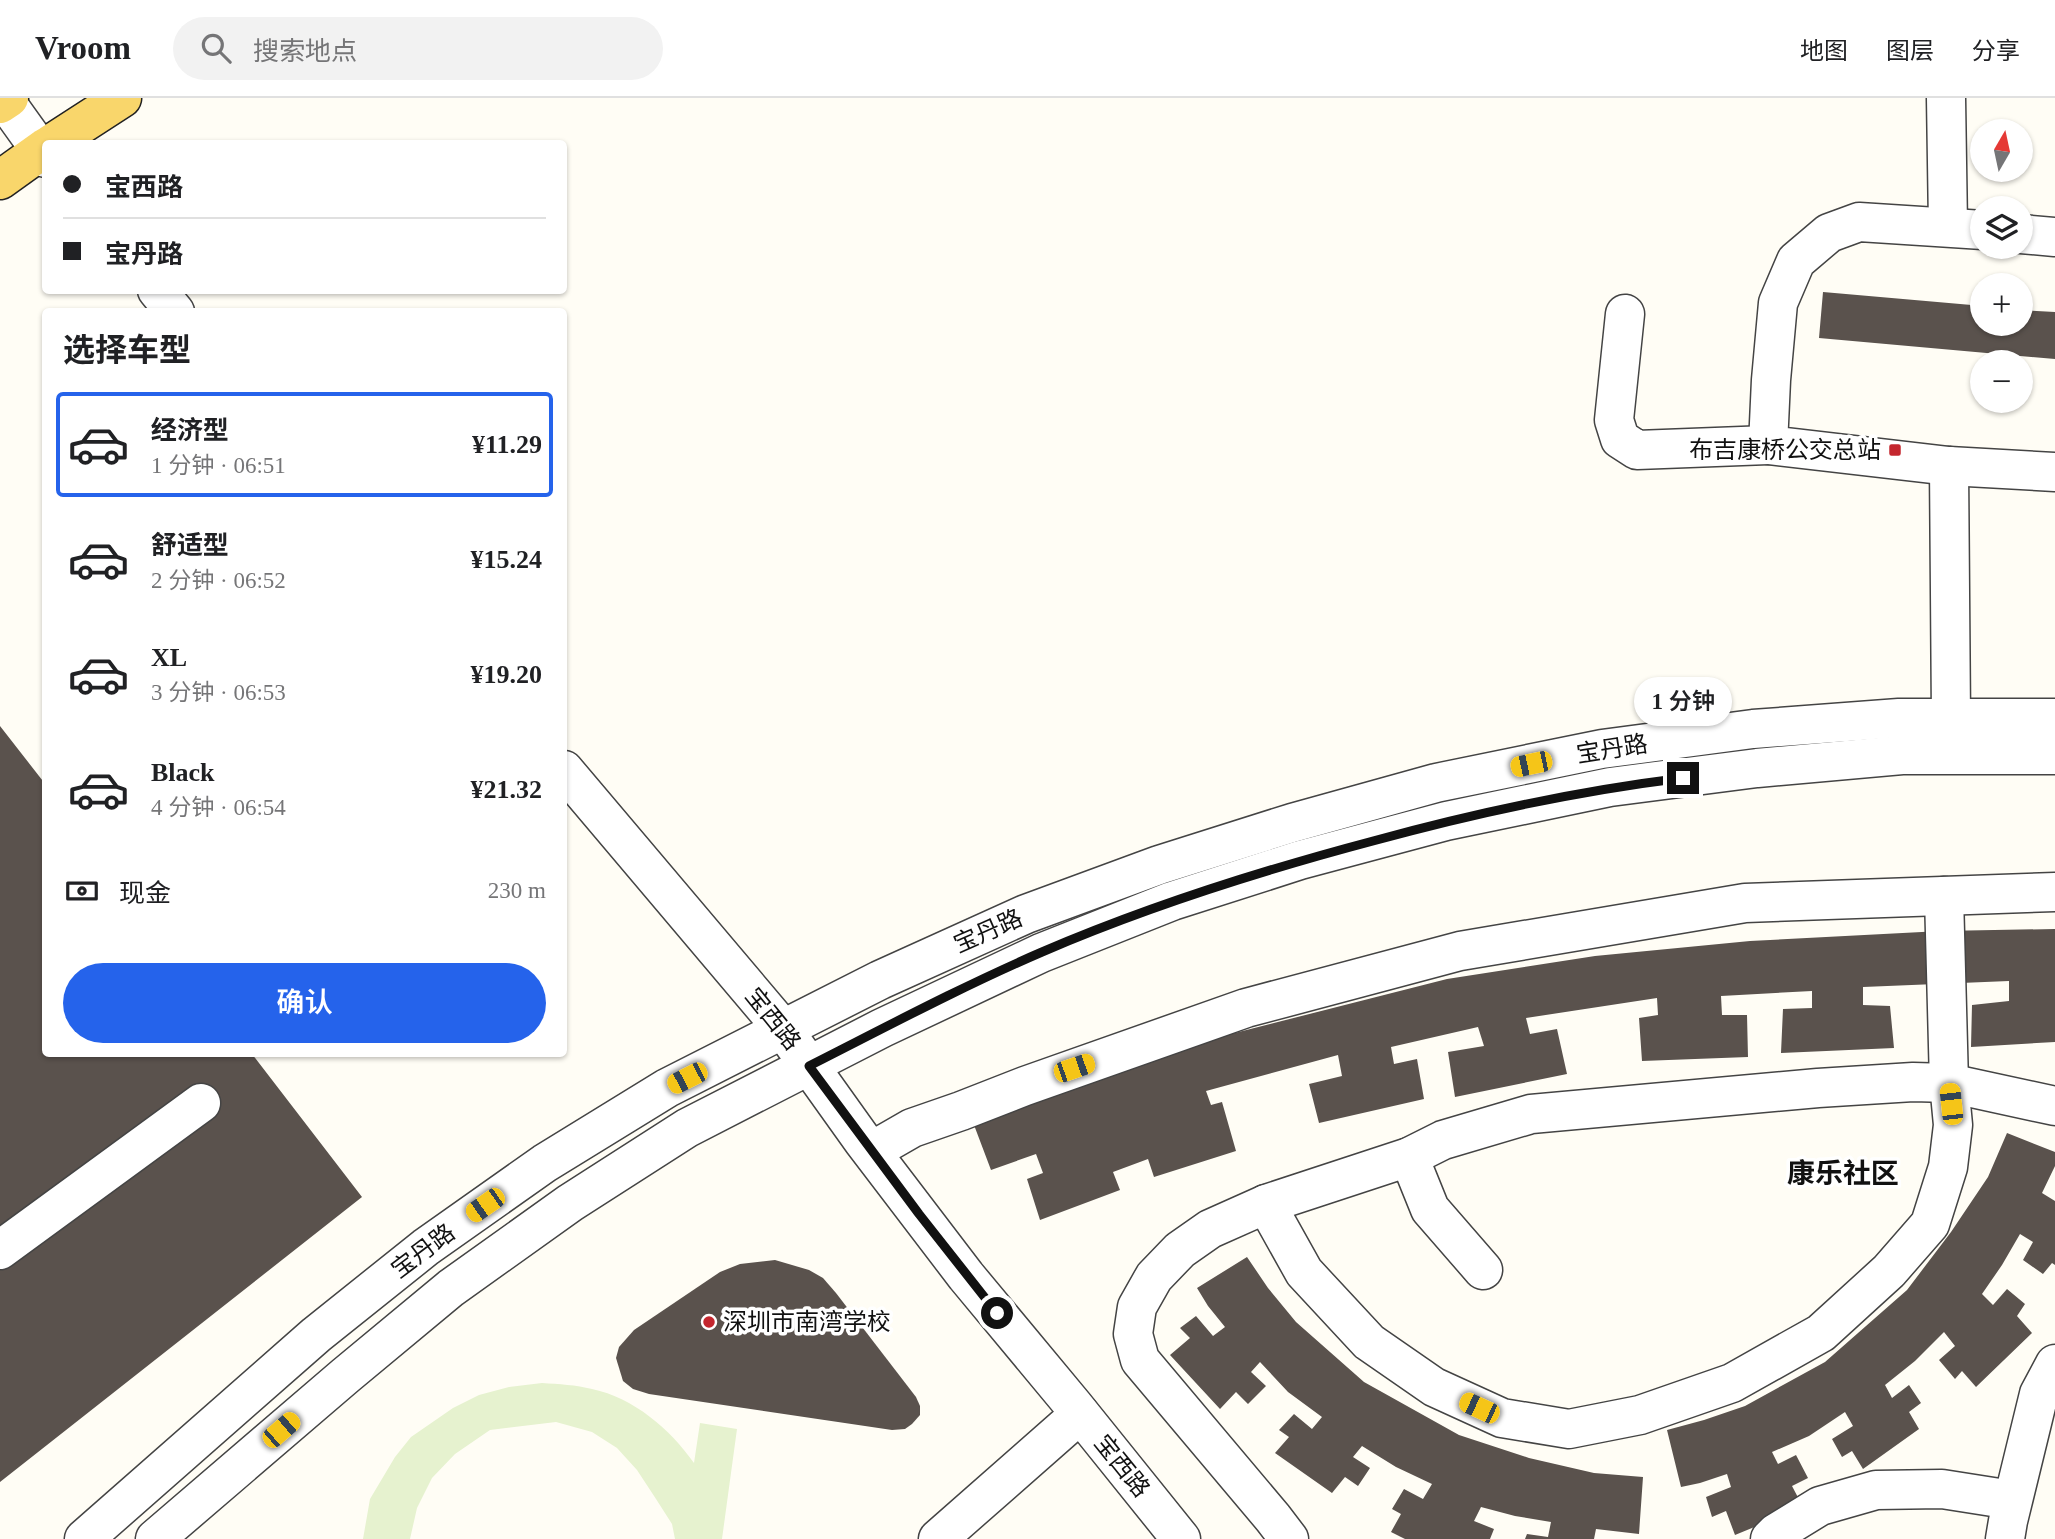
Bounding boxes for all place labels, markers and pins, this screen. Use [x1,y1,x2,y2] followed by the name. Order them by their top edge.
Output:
[1689,437,1881,463] place label: 布吉康桥公交总站
[1887,442,1903,458] marker: 布吉康桥公交总站
[723,1309,891,1335] place label: 深圳市南湾学校
[701,1314,717,1330] marker: 深圳市南湾学校

